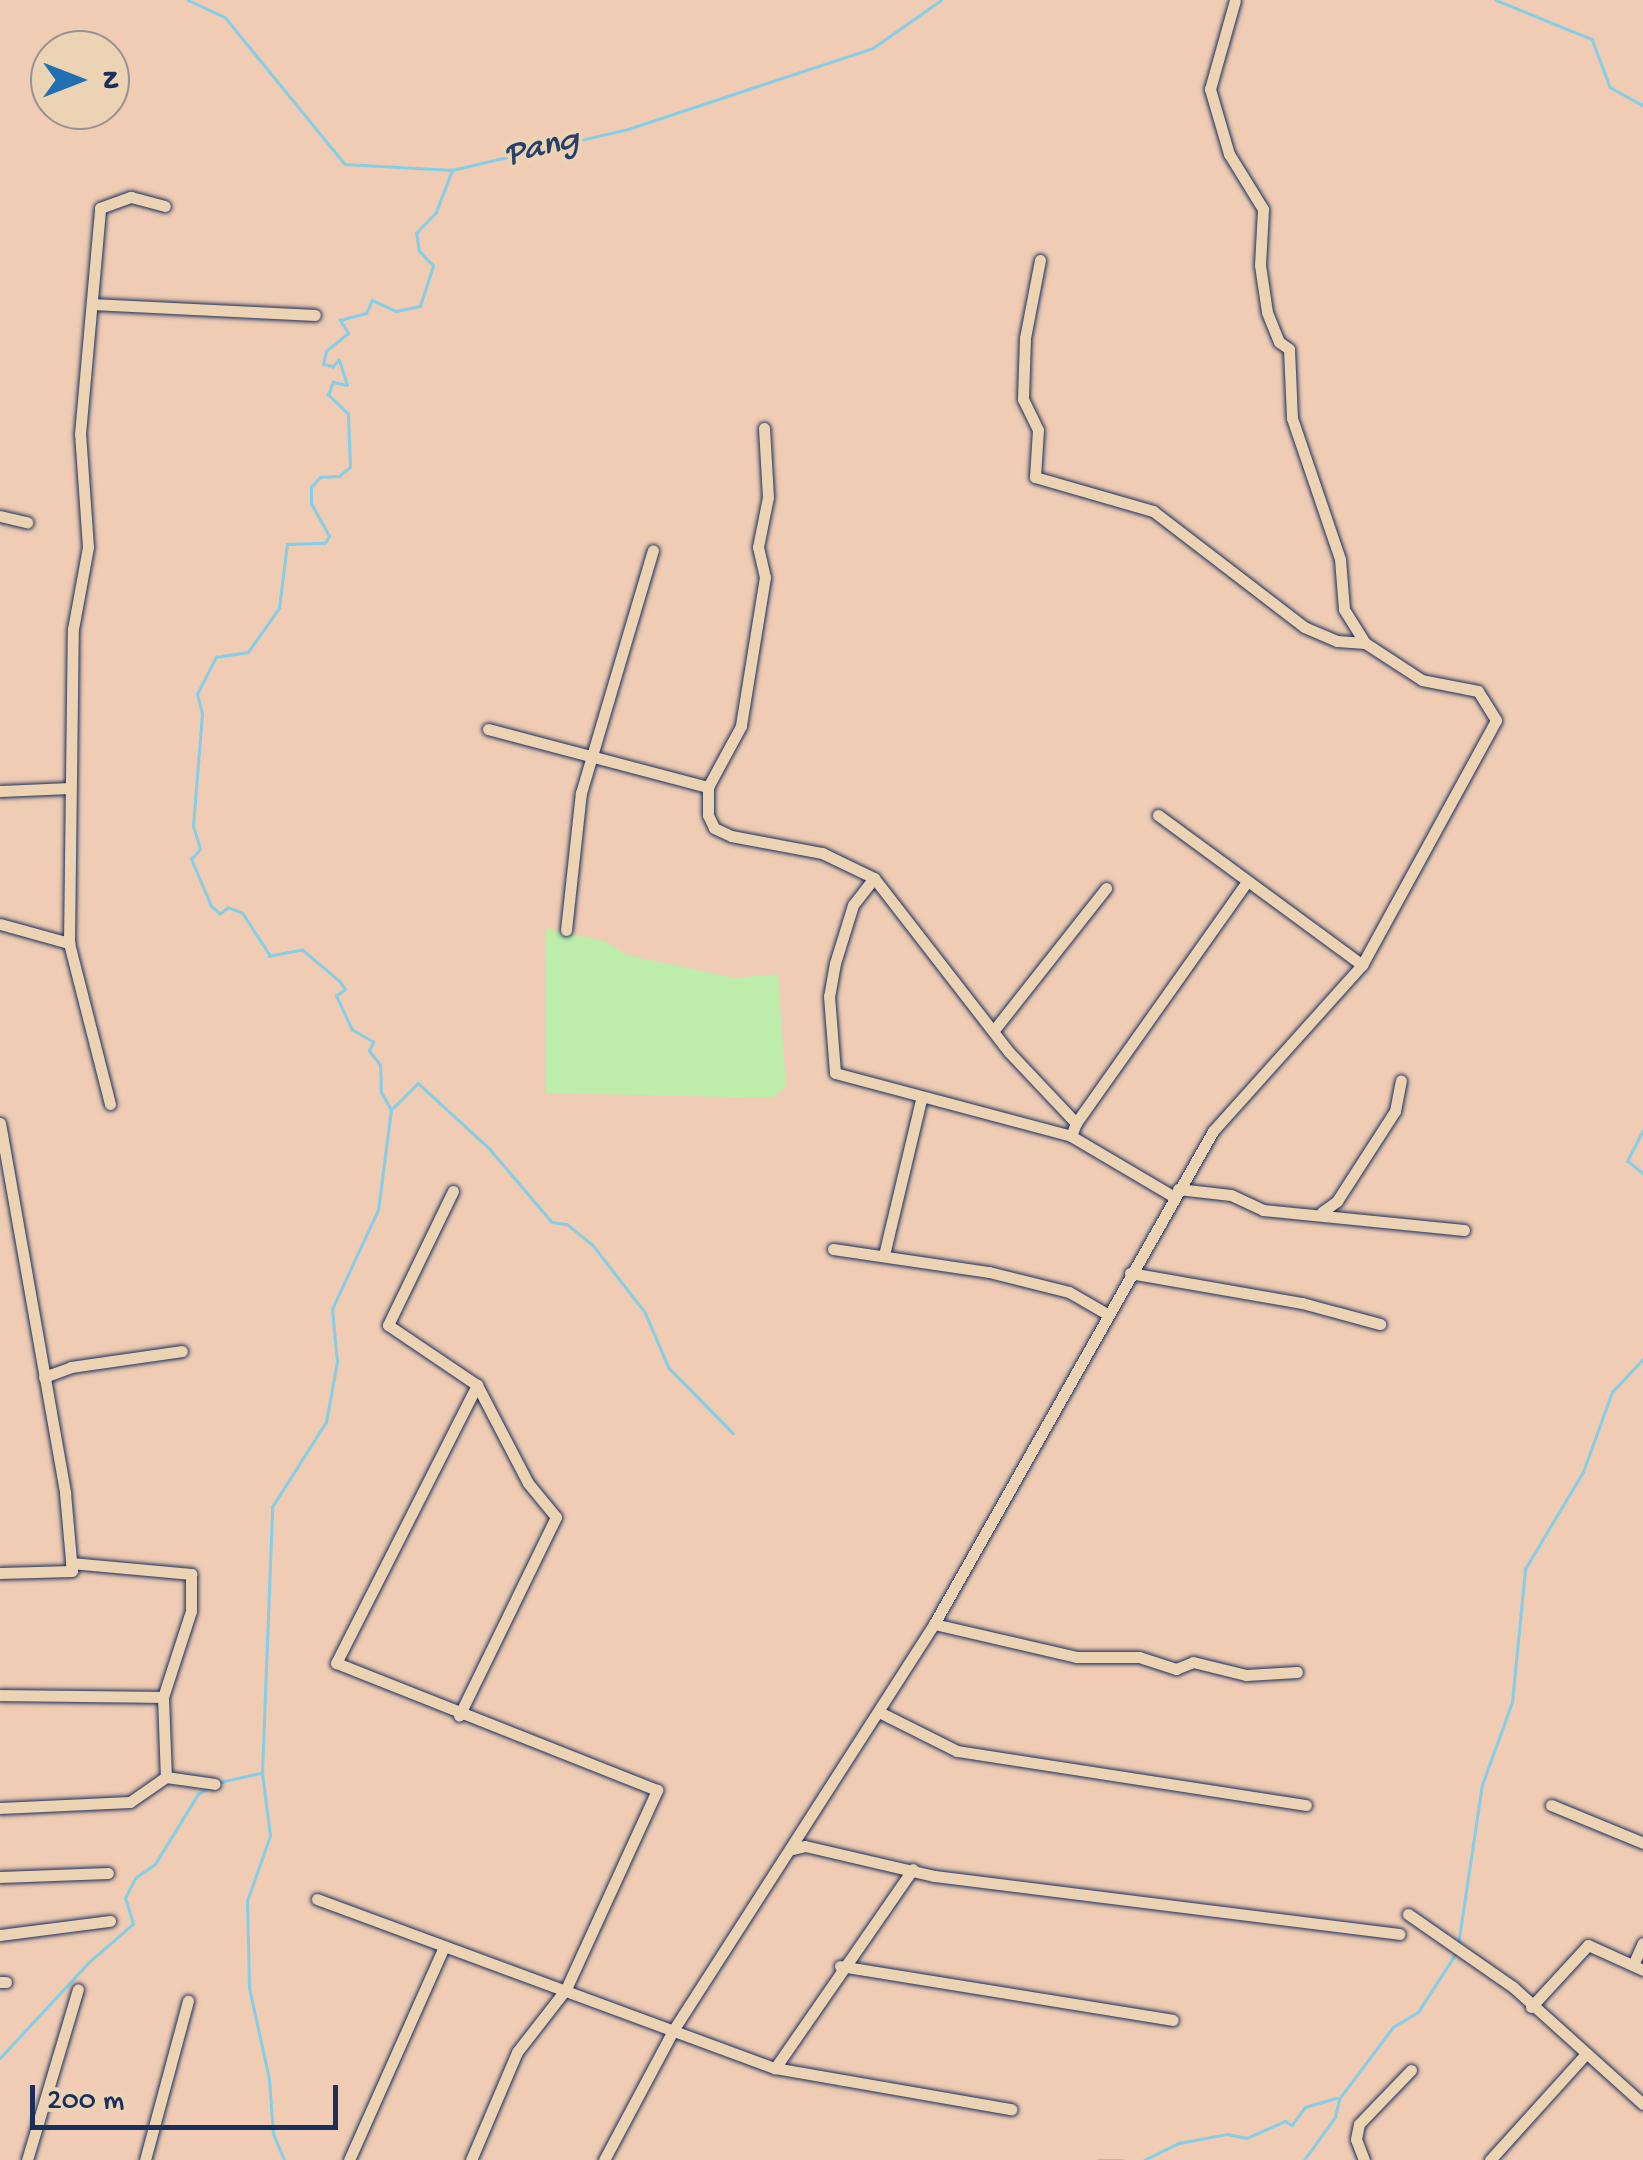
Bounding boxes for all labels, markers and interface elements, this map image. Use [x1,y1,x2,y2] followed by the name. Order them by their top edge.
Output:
[30,30,130,130] north arrow
[92,71,125,89] text: N
[501,120,583,178] water label: Pang
[35,2065,342,2127] scale bar
[47,2085,124,2120] text: 200 m

